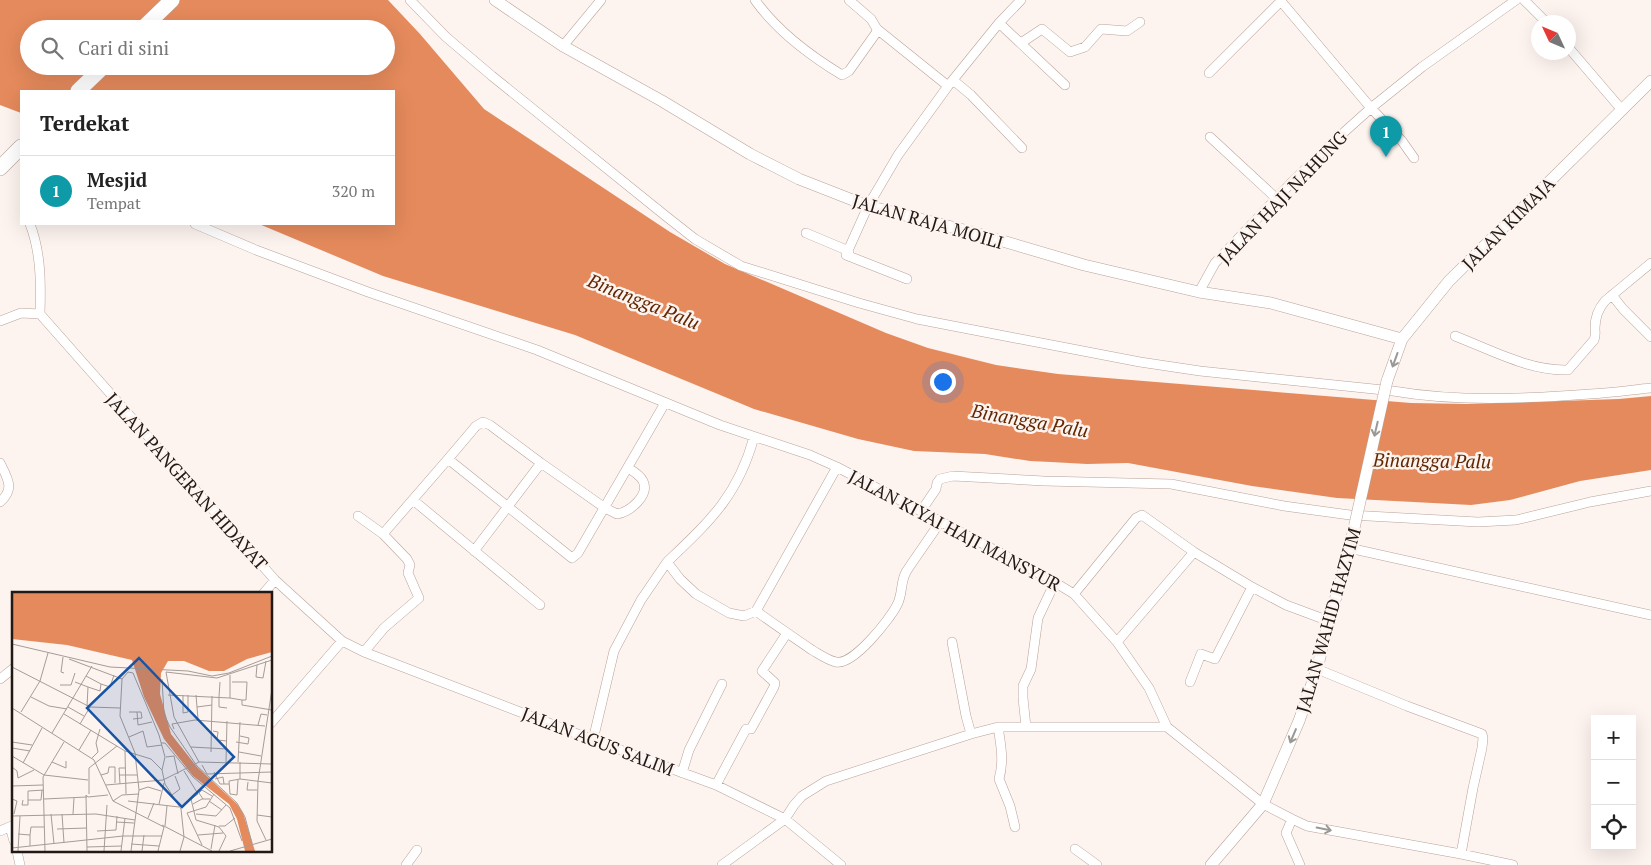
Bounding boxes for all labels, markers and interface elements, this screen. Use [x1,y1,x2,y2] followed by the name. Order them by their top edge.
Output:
[1531,15,1576,60] north arrow
[20,20,395,75] search box
[38,34,66,62] icon: search
[78,35,169,60] text: Cari di sini
[40,109,129,137] text: Terdekat
[1370,116,1402,157] pin: 1
[1212,125,1352,269] street label: JALAN HAJI NAHUNG
[87,167,147,192] text: Mesjid
[1456,171,1560,275] street label: JALAN KIMAJA
[51,180,61,202] text: 1
[332,180,375,202] text: 320 m
[850,188,1006,254] street label: JALAN RAJA MOILI
[87,192,141,214] text: Tempat
[584,267,704,335] water label: Binangga Palu
[1390,352,1399,367] one-way arrow
[930,369,956,395] your location
[101,387,273,575] street label: JALAN PANGERAN HIDAYAT
[969,397,1090,443] water label: Binangga Palu
[1371,420,1380,436] one-way arrow
[1372,446,1491,474] water label: Binangga Palu
[845,464,1066,597] street label: JALAN KIYAI HAJI MANSYUR
[1290,524,1366,715] street label: JALAN WAHID HAZYIM
[12,592,272,852] inset map
[518,701,678,781] street label: JALAN AGUS SALIM
[1591,715,1636,850] map controls
[1591,715,1636,760] button: +
[1287,728,1297,743] one-way arrow
[1591,760,1636,805] button: −
[1591,805,1636,850] button: locate
[1316,825,1332,834] one-way arrow

